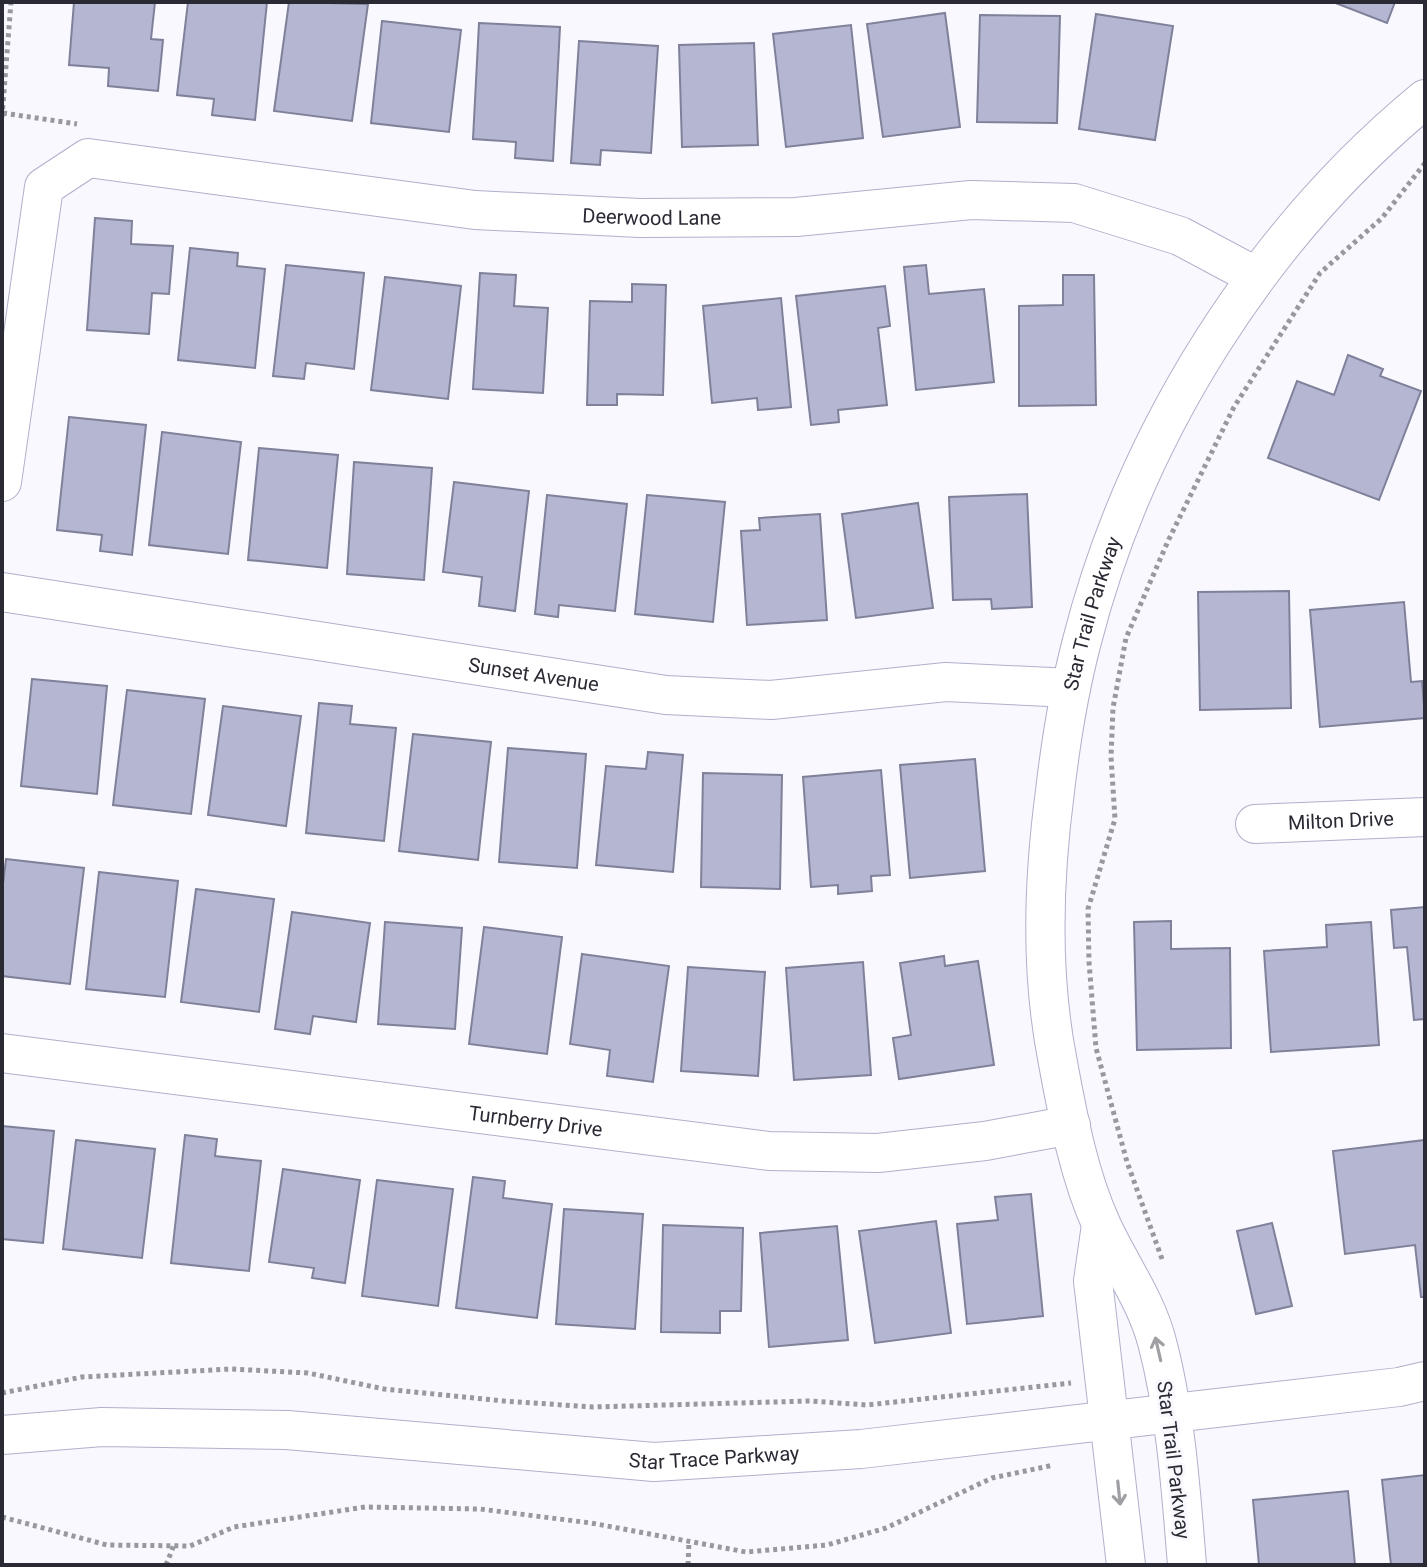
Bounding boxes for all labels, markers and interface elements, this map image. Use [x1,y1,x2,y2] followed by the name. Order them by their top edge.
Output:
[582,203,721,230] street label: Deerwood Lane
[1059,533,1126,693] street label: Star Trail Parkway
[467,653,601,696] street label: Sunset Avenue
[1288,806,1394,835] street label: Milton Drive
[467,1101,604,1142] street label: Turnberry Drive
[1150,1337,1165,1363] one-way arrow
[1152,1379,1196,1541] street label: Star Trail Parkway
[628,1441,801,1474] street label: Star Trace Parkway
[1111,1479,1126,1505] one-way arrow

